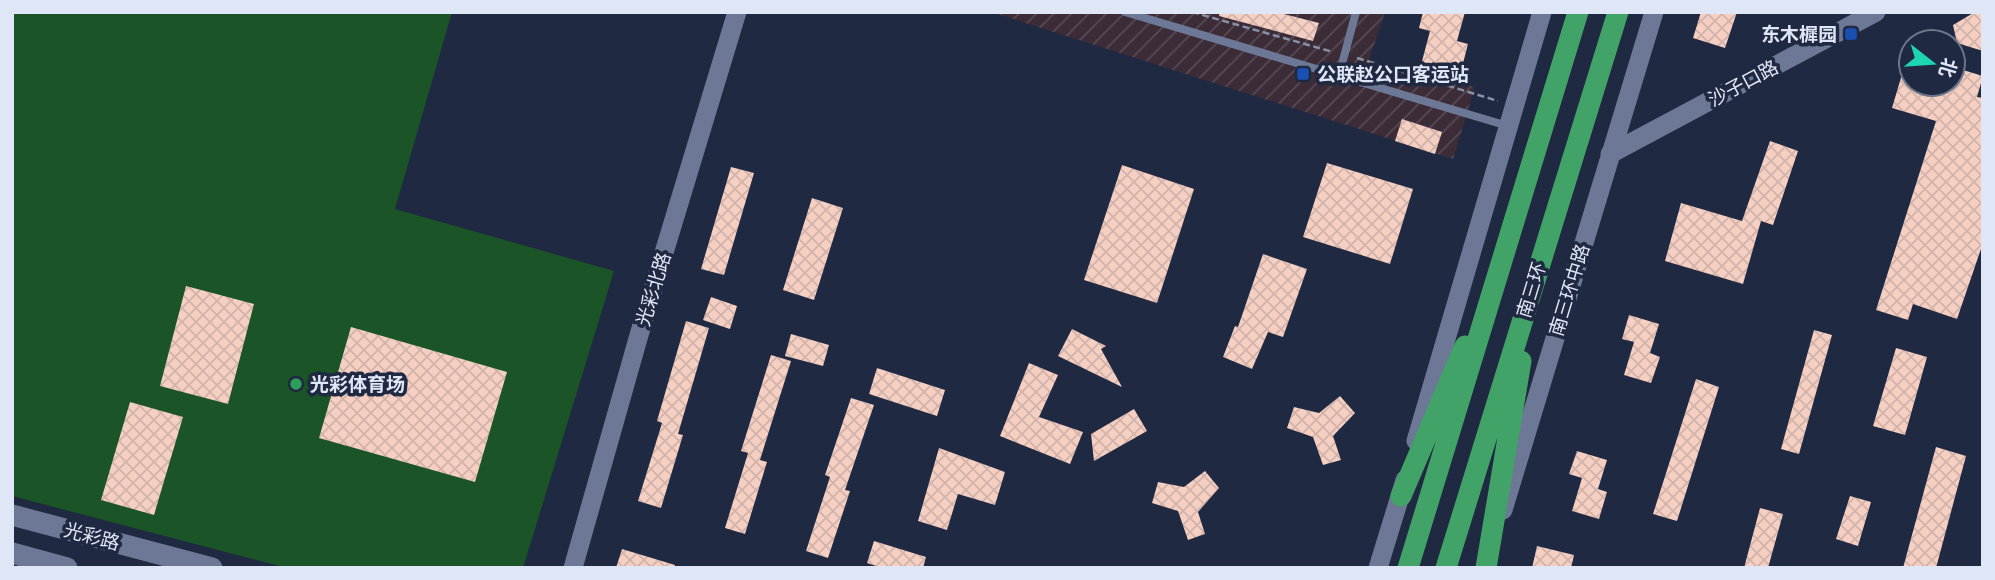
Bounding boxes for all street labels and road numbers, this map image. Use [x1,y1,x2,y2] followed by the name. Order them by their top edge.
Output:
[1704,55,1783,112] street label: 沙子口路
[1545,241,1595,339] street label: 南三环中路
[631,249,677,329] street label: 光彩北路
[1512,260,1552,321] street label: 南三环
[61,518,122,556] street label: 光彩路

